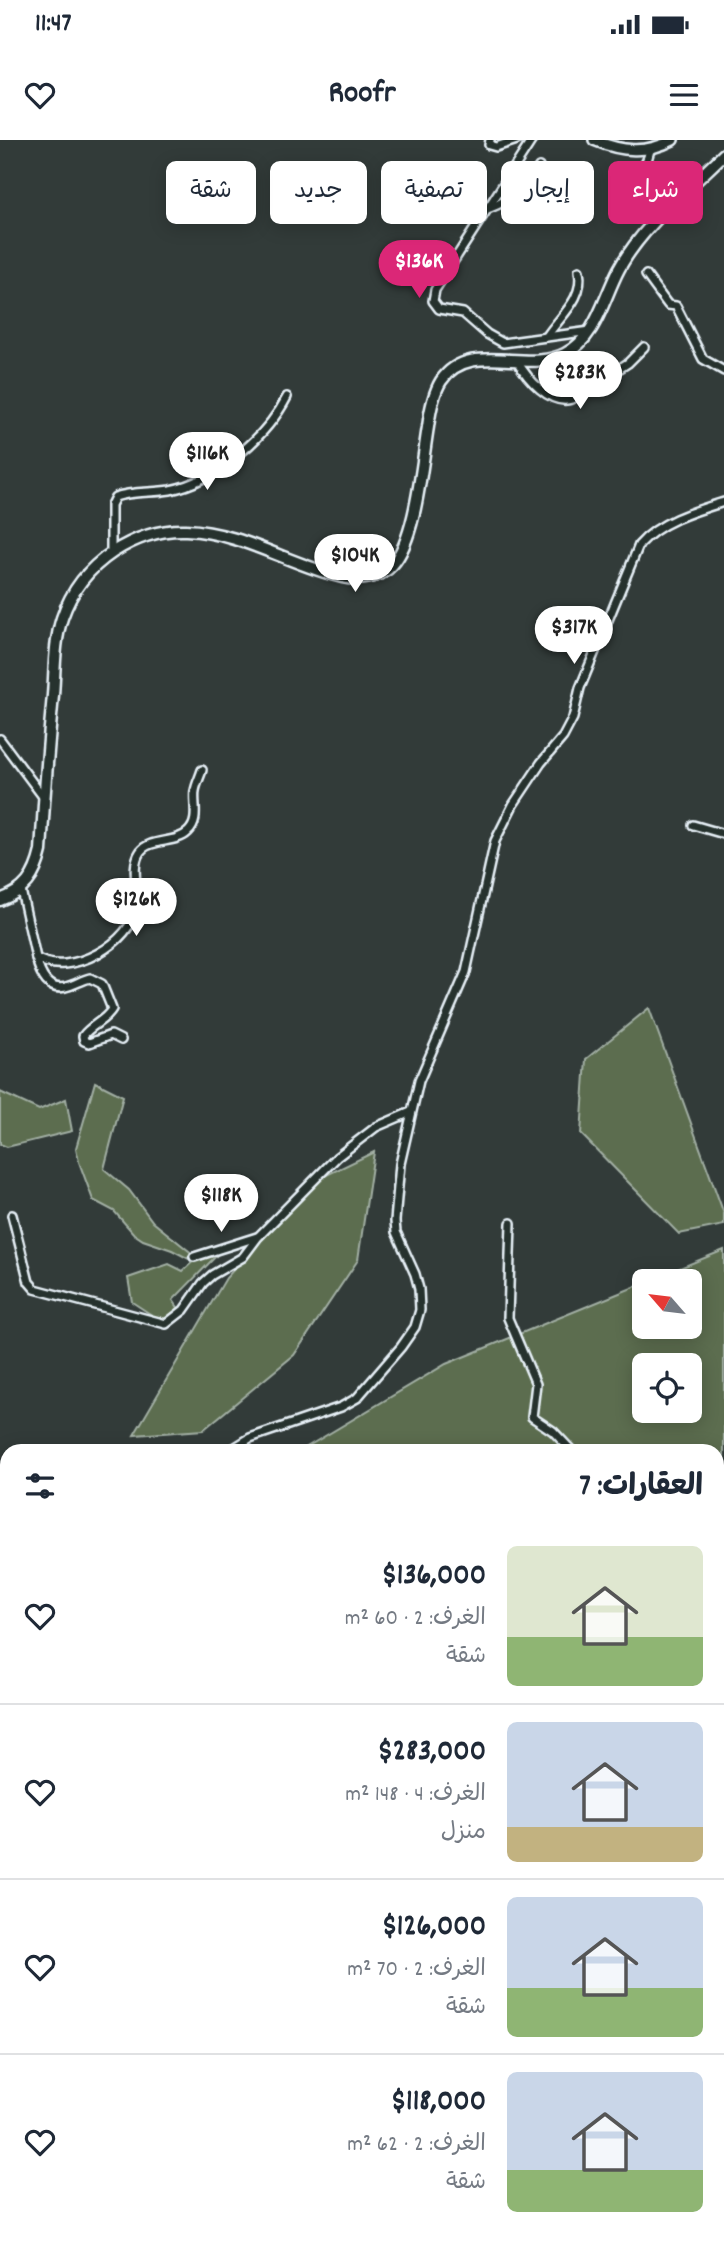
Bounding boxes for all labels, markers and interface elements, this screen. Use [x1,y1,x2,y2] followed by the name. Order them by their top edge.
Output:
[35,6,71,43] text: 11:47
[328,72,396,118] text: Roofr
[21,76,59,114] icon: heart
[665,76,703,114] icon: menu
[166,161,256,224] chip: شقة
[270,161,367,224] chip: جديد
[381,161,487,224] chip: تصفية
[501,161,594,224] chip: إيجار
[608,161,703,224] chip: شراء
[370,240,468,300] pin: $136K
[395,246,443,279] text: $136K
[531,352,629,411] pin: $283K
[554,357,606,390] text: $283K
[158,432,256,492] pin: $116K
[185,438,229,471] text: $116K
[306,534,404,594] pin: $104K
[330,540,380,573] text: $104K
[525,606,623,666] pin: $317K
[551,612,597,645] text: $317K
[87,878,185,938] pin: $126K
[112,884,160,917] text: $126K
[172,1174,270,1234] pin: $118K
[200,1180,242,1213] text: $118K
[632,1269,702,1339] north arrow
[632,1269,702,1423] map controls
[632,1353,702,1423] button: locate
[21,1467,59,1505] icon: filters
[579,1467,703,1510] text: العقارات: 7
[381,1556,486,1599] text: $136,000
[563,1574,647,1658] icon: home
[21,1597,59,1635] icon: heart
[345,1603,486,1636] text: الغرف: 2 · 60 m²
[446,1641,486,1674] text: شقة
[378,1732,486,1775] text: $283,000
[563,1750,647,1834] icon: home
[21,1773,59,1811] icon: heart
[345,1779,486,1812] text: الغرف: 4 · 148 m²
[441,1817,486,1850] text: منزل
[382,1907,486,1950] text: $126,000
[563,1925,647,2009] icon: home
[21,1948,59,1986] icon: heart
[347,1954,486,1987] text: الغرف: 2 · 70 m²
[446,1992,486,2025] text: شقة
[391,2082,486,2125] text: $118,000
[563,2100,647,2184] icon: home
[21,2123,59,2161] icon: heart
[347,2129,486,2162] text: الغرف: 2 · 62 m²
[446,2167,486,2200] text: شقة

